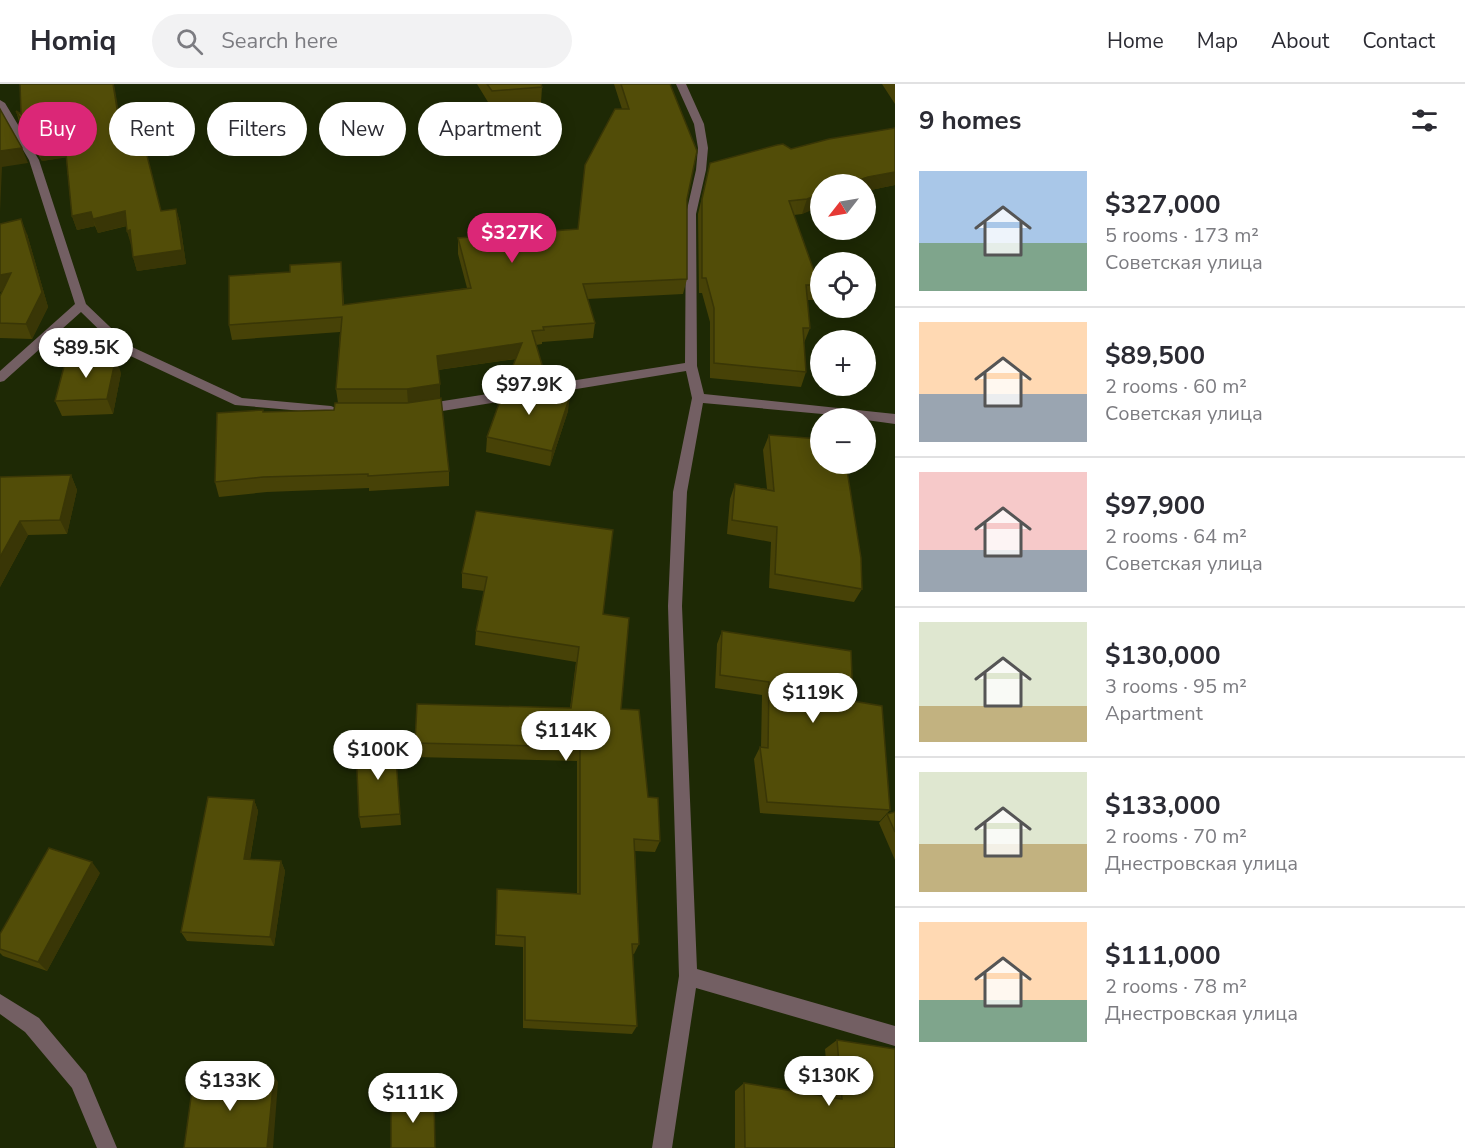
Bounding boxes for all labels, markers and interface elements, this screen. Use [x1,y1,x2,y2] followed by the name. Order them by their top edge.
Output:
[152,14,572,68] search box
[30,22,116,60] text: Homiq
[173,25,206,58] icon: search
[221,26,338,56] text: Search here
[1107,27,1164,55] text: Home
[1197,27,1238,55] text: Map
[1271,27,1329,55] text: About
[1362,27,1435,55] text: Contact
[18,102,97,156] chip: Buy
[109,102,195,156] chip: Rent
[207,102,307,156] chip: Filters
[319,102,406,156] chip: New
[418,102,562,156] chip: Apartment
[919,103,1021,138] text: 9 homes
[1408,104,1441,137] icon: filters
[810,174,876,240] north arrow
[810,174,876,474] map controls
[1105,187,1221,222] text: $327,000
[967,195,1039,267] icon: home
[470,213,554,264] pin: $327K
[481,219,543,246] text: $327K
[1105,222,1259,249] text: 5 rooms · 173 m²
[1105,249,1263,276] text: Советская улица
[810,252,876,318] button: locate
[37,328,135,379] pin: $89.5K
[810,330,876,396] button: +
[53,334,119,361] text: $89.5K
[1105,338,1205,373] text: $89,500
[967,346,1039,418] icon: home
[480,365,578,416] pin: $97.9K
[496,371,562,398] text: $97.9K
[1105,373,1247,400] text: 2 rooms · 60 m²
[1105,400,1263,427] text: Советская улица
[810,408,876,474] button: −
[1105,488,1205,523] text: $97,900
[967,496,1039,568] icon: home
[1105,523,1247,550] text: 2 rooms · 64 m²
[1105,550,1263,577] text: Советская улица
[1105,638,1221,673] text: $130,000
[967,646,1039,718] icon: home
[771,673,855,724] pin: $119K
[1105,673,1247,700] text: 3 rooms · 95 m²
[782,679,844,706] text: $119K
[1105,700,1203,727] text: Apartment
[524,711,608,762] pin: $114K
[535,717,597,744] text: $114K
[336,730,420,781] pin: $100K
[347,736,409,763] text: $100K
[1105,788,1221,823] text: $133,000
[967,796,1039,868] icon: home
[1105,823,1247,850] text: 2 rooms · 70 m²
[1105,850,1298,877] text: Днестровская улица
[1105,938,1221,973] text: $111,000
[967,946,1039,1018] icon: home
[1105,973,1247,1000] text: 2 rooms · 78 m²
[1105,1000,1298,1027] text: Днестровская улица
[787,1056,871,1107] pin: $130K
[188,1061,272,1112] pin: $133K
[798,1062,860,1089] text: $130K
[199,1067,261,1094] text: $133K
[371,1073,455,1124] pin: $111K
[382,1079,444,1106] text: $111K

